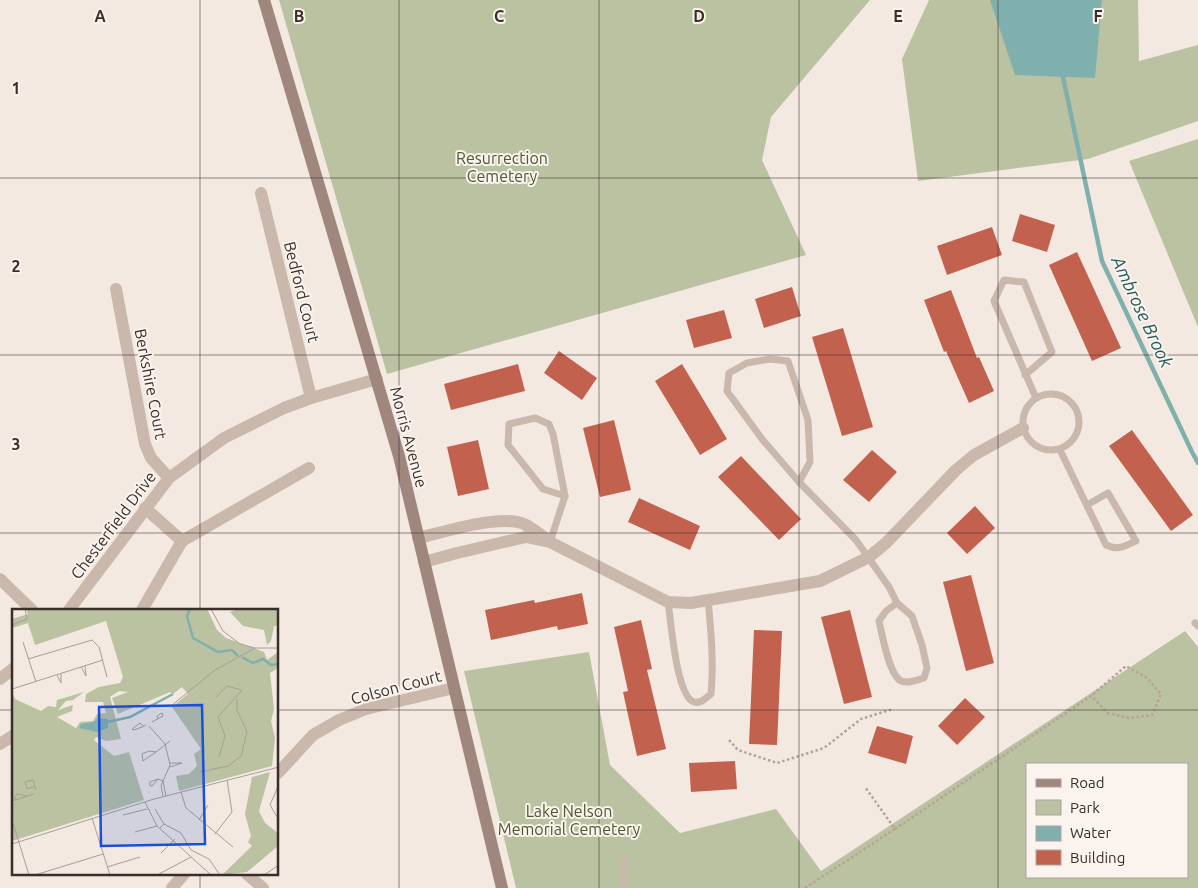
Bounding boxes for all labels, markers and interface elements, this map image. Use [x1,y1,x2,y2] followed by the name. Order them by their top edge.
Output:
[94,7,106,25] text: A
[294,7,304,25] text: B
[494,7,504,25] text: C
[693,7,705,25] text: D
[893,7,903,25] text: E
[1094,7,1103,25] text: F
[11,79,21,97] text: 1
[456,149,548,185] park label: Resurrection Cemetery
[281,240,323,345] street label: Bedford Court
[1108,252,1178,371] water label: Ambrose Brook
[11,257,21,275] text: 2
[131,327,171,442] street label: Berkshire Court
[387,385,431,489] street label: Morris Avenue
[11,435,21,453] text: 3
[67,468,159,582] street label: Chesterfield Drive
[12,609,279,876] inset map
[349,666,444,708] street label: Colson Court
[1026,763,1188,878] legend
[1070,774,1105,791] text: Road
[1070,799,1100,816] text: Park
[498,802,640,838] park label: Lake Nelson Memorial Cemetery
[1070,824,1111,841] text: Water
[1070,849,1125,866] text: Building

